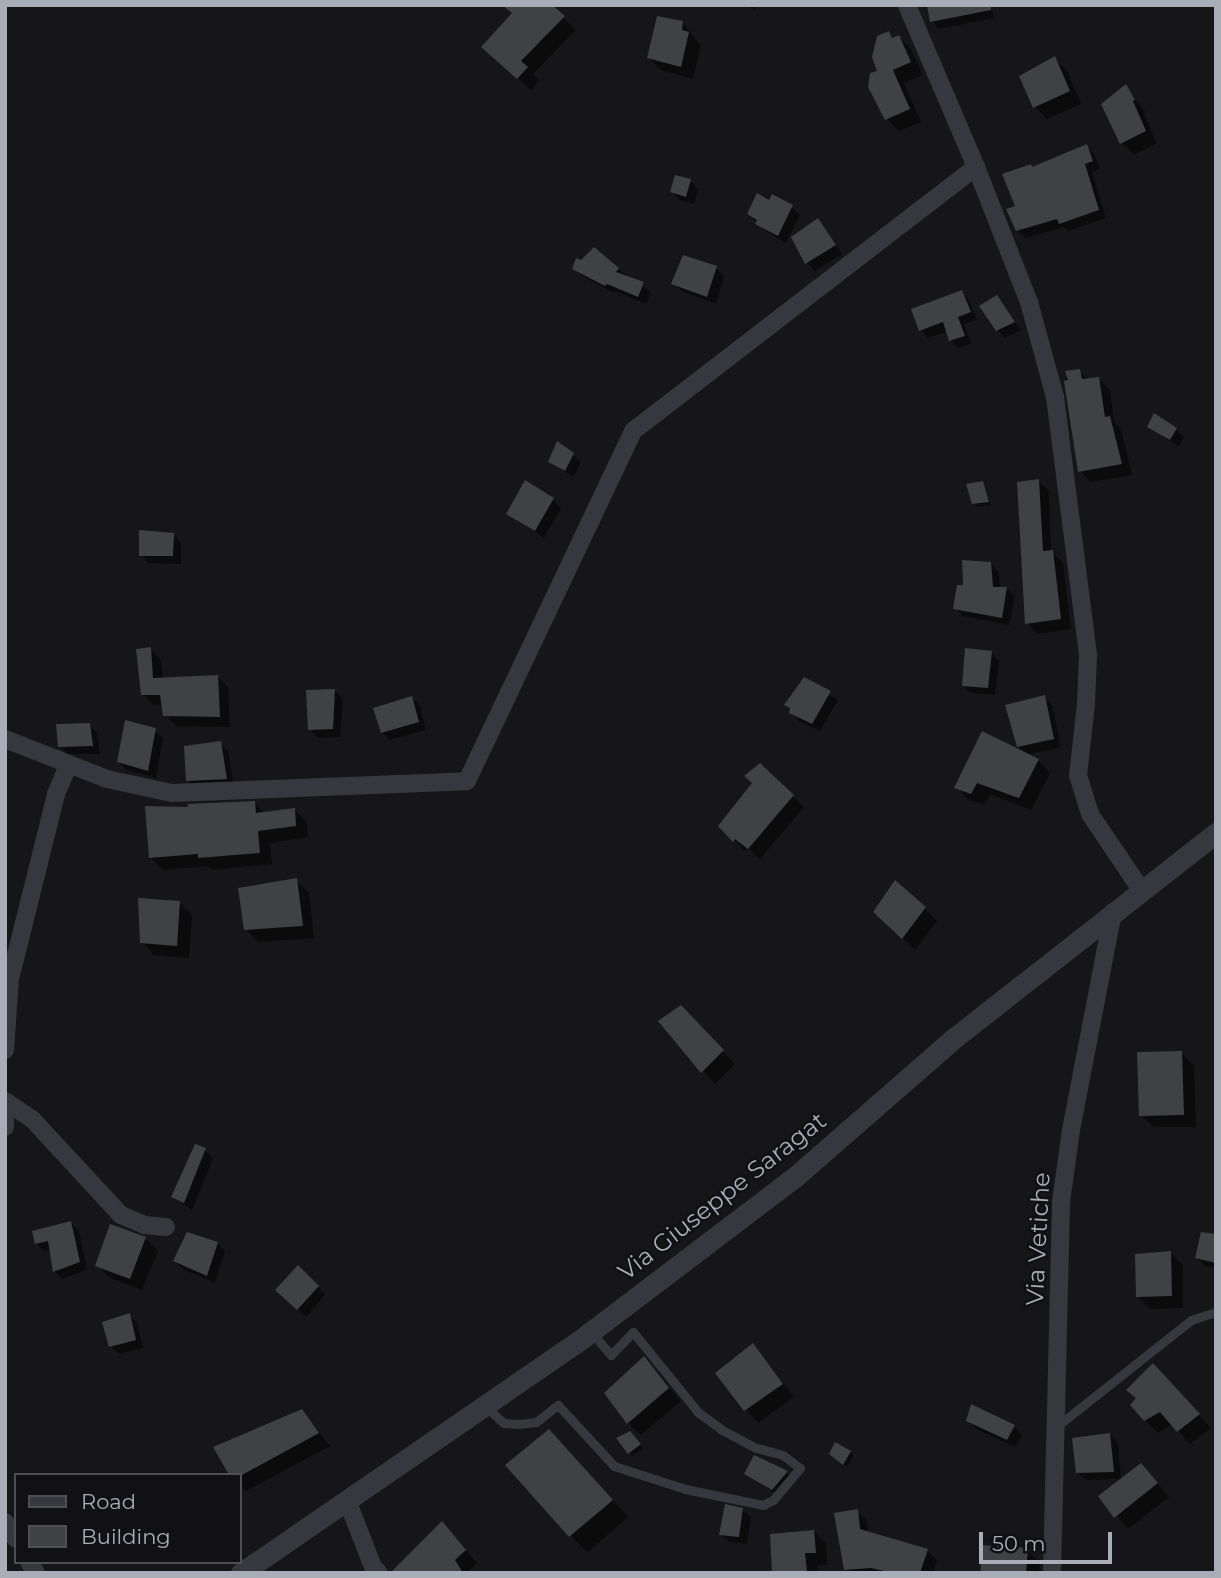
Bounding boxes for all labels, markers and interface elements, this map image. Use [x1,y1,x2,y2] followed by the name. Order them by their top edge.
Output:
[612,1106,832,1286] street label: Via Giuseppe Saragat
[1020,1172,1056,1306] street label: Via Vetiche
[14,1473,242,1564] legend
[81,1489,136,1514] text: Road
[983,1518,1116,1562] scale bar
[81,1524,171,1549] text: Building
[992,1531,1046,1556] text: 50 m

